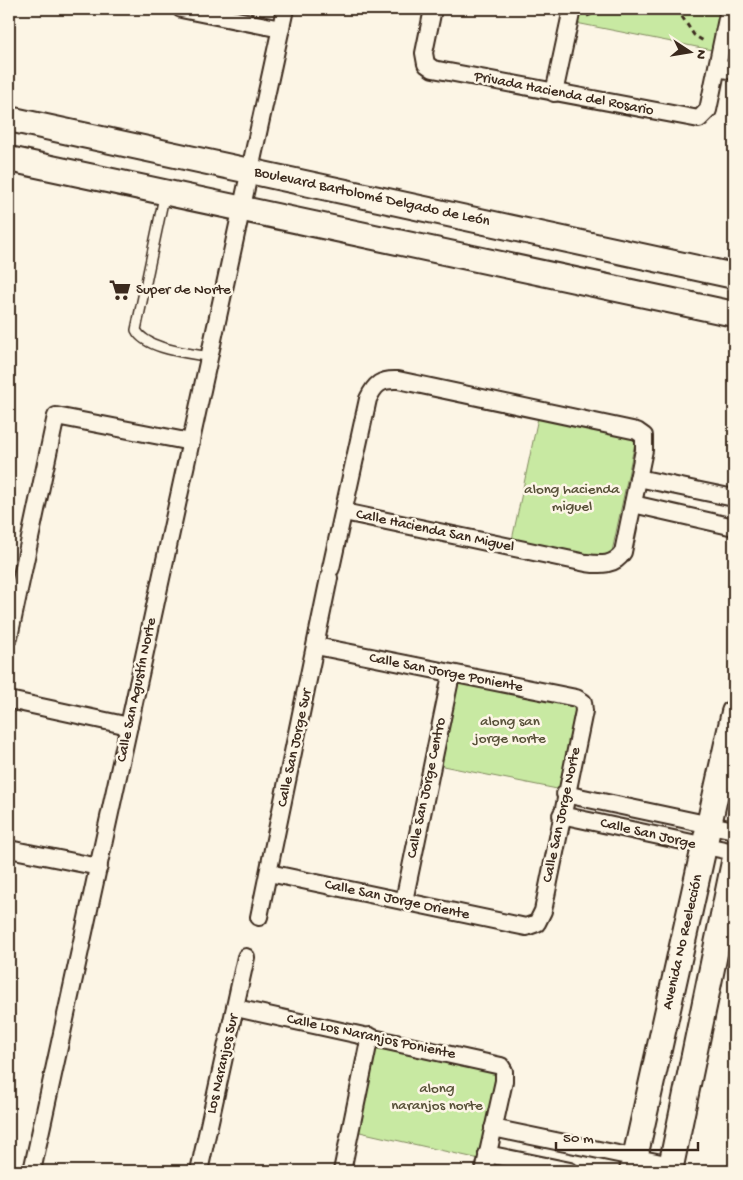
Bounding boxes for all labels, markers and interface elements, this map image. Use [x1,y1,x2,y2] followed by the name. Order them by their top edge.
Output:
[666,28,716,78] north arrow
[691,48,710,60] text: N
[472,68,655,120] street label: Privada Hacienda del Rosario
[252,163,491,231] street label: Boulevard Bartolomé Delgado de León
[107,277,133,303] supermarket icon: Super de Norte
[136,281,231,299] place label: Super de Norte
[524,481,620,516] park label: along hacienda miguel
[354,505,516,557] street label: Calle Hacienda San Miguel
[113,616,161,764] street label: Calle San Agustín Norte
[368,649,525,697] street label: Calle San Jorge Poniente
[274,686,317,809] street label: Calle San Jorge Sur
[471,713,546,748] park label: along san jorge norte
[403,716,451,860] street label: Calle San Jorge Centro
[539,745,585,884] street label: Calle San Jorge Norte
[598,814,698,854] street label: Calle San Jorge
[659,873,707,1011] street label: Avenida No Reelección
[323,876,471,924] street label: Calle San Jorge Oriente
[285,1010,457,1064] street label: Calle Los Naranjos Poniente
[203,1011,244,1116] street label: Los Naranjos Sur
[391,1080,483,1115] park label: along naranjos norte
[556,1120,698,1152] scale bar
[563,1130,594,1148] text: 50 m

